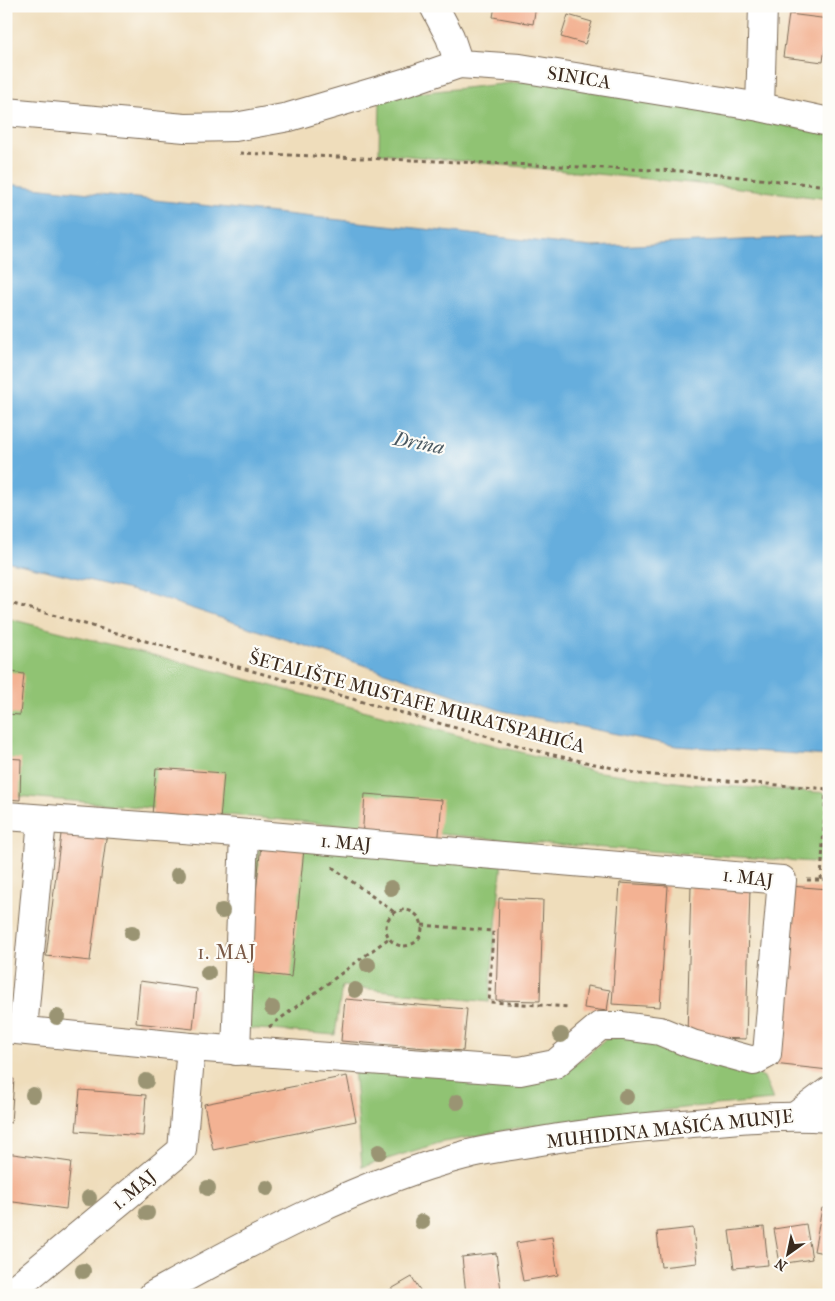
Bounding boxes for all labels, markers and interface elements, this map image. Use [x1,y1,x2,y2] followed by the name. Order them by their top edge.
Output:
[546,62,613,94] street label: SINICA
[390,426,446,459] water label: Drina
[247,646,588,758] street label: ŠETALIŠTE MUSTAFE MURATSPAHIĆA
[320,830,372,856] street label: 1. MAJ
[721,864,775,892] street label: 1. MAJ
[197,941,257,964] district label: 1. MAJ
[545,1104,795,1153] street label: MUHIDINA MAŠIĆA MUNJE
[107,1165,161,1215] street label: 1. MAJ
[762,1228,812,1278] north arrow
[772,1254,790,1275] text: N

